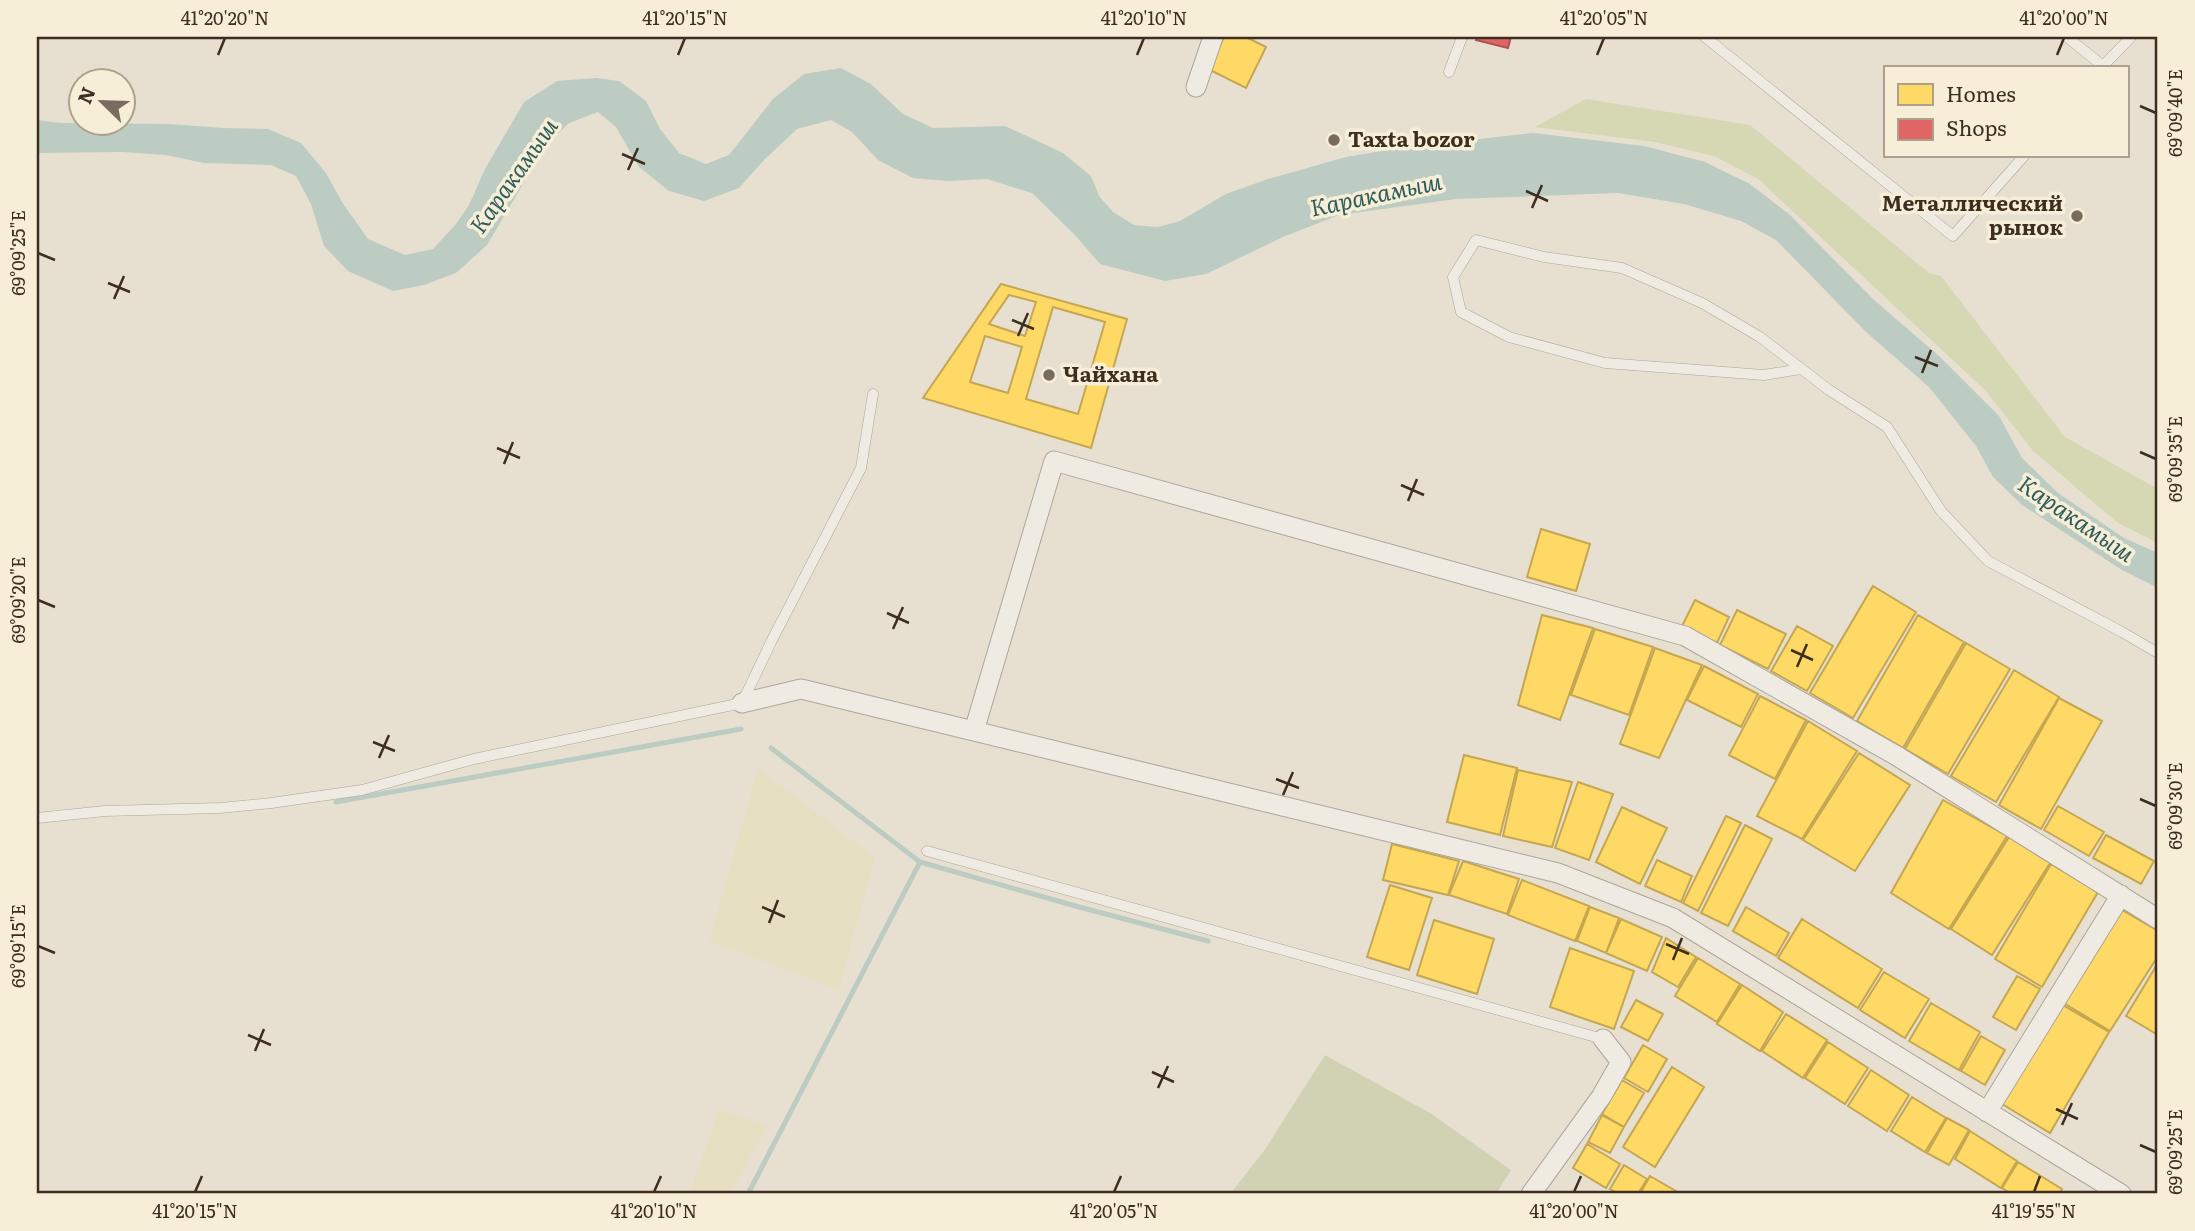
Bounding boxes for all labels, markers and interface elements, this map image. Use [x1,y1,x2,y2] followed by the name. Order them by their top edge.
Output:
[181,4,269,31] text: 41°20'20"N
[642,4,728,31] text: 41°20'15"N
[1101,4,1187,31] text: 41°20'10"N
[1560,4,1648,31] text: 41°20'05"N
[2019,4,2109,31] text: 41°20'00"N
[66,66,136,136] north arrow
[1884,66,2128,158] legend
[2161,69,2188,157] text: 69°09'40"E
[1946,77,2016,108] text: Homes
[69,82,101,108] text: N
[460,110,565,239] water label: Каракамыш
[1946,111,2007,142] text: Shops
[1348,122,1475,153] place label: Taxta bozor
[1326,132,1342,148] marker: Taxta bozor
[1307,163,1445,224] water label: Каракамыш
[1882,186,2063,241] place label: Металлический рынок
[2069,208,2085,224] marker: Металлический рынок
[4,210,31,296] text: 69°09'25"E
[1063,357,1159,388] place label: Чайхана
[1041,367,1057,383] marker: Чайхана
[2161,416,2188,502] text: 69°09'35"E
[2012,466,2142,569] water label: Каракамыш
[4,557,31,644] text: 69°09'20"E
[2161,762,2188,850] text: 69°09'30"E
[4,904,31,988] text: 69°09'15"E
[2161,1109,2188,1195] text: 69°09'25"E
[152,1197,238,1224] text: 41°20'15"N
[611,1197,697,1224] text: 41°20'10"N
[1070,1197,1158,1224] text: 41°20'05"N
[1529,1197,1619,1224] text: 41°20'00"N
[1992,1197,2076,1224] text: 41°19'55"N

